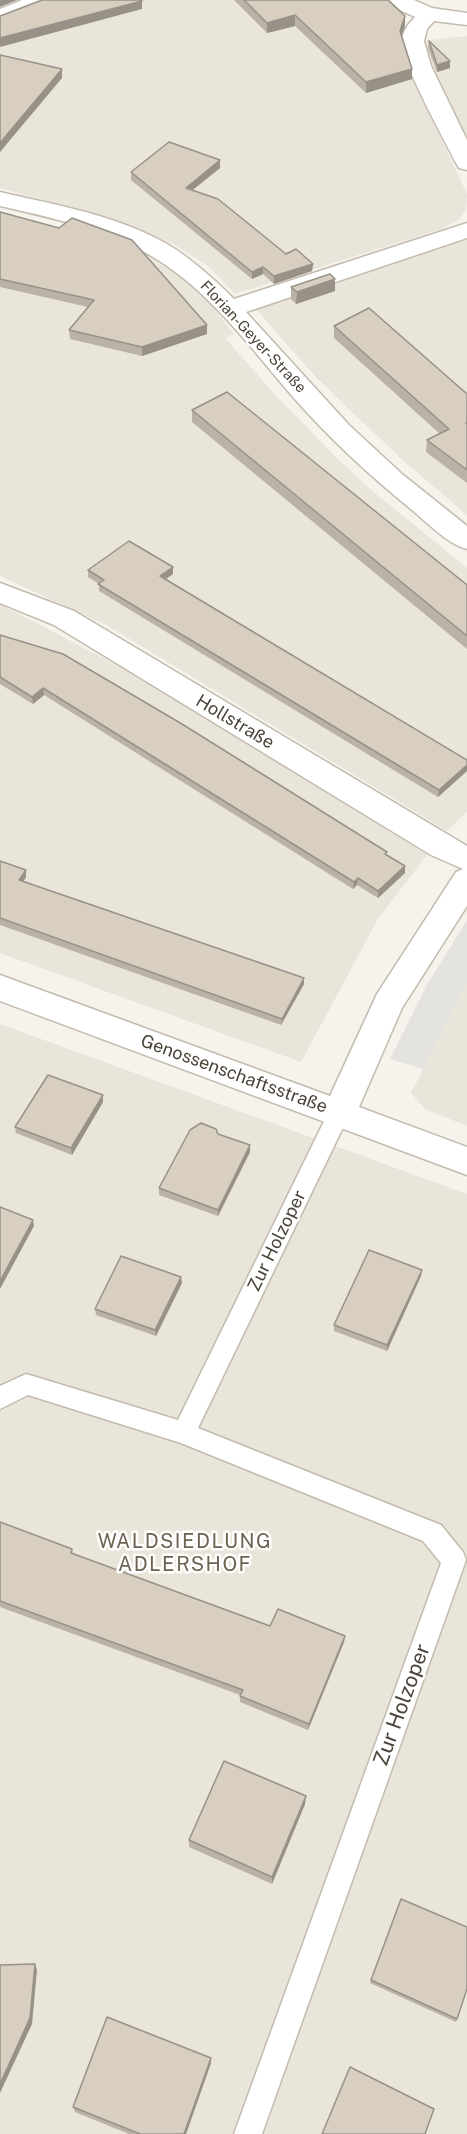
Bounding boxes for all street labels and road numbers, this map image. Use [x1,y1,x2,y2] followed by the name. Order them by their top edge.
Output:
[196,277,310,397] street label: Florian-Geyer-Straße
[192,690,278,754] street label: Hollstraße
[138,1030,330,1118] street label: Genossenschaftsstraße
[243,1187,311,1295] street label: Zur Holzoper
[368,1641,436,1769] street label: Zur Holzoper

